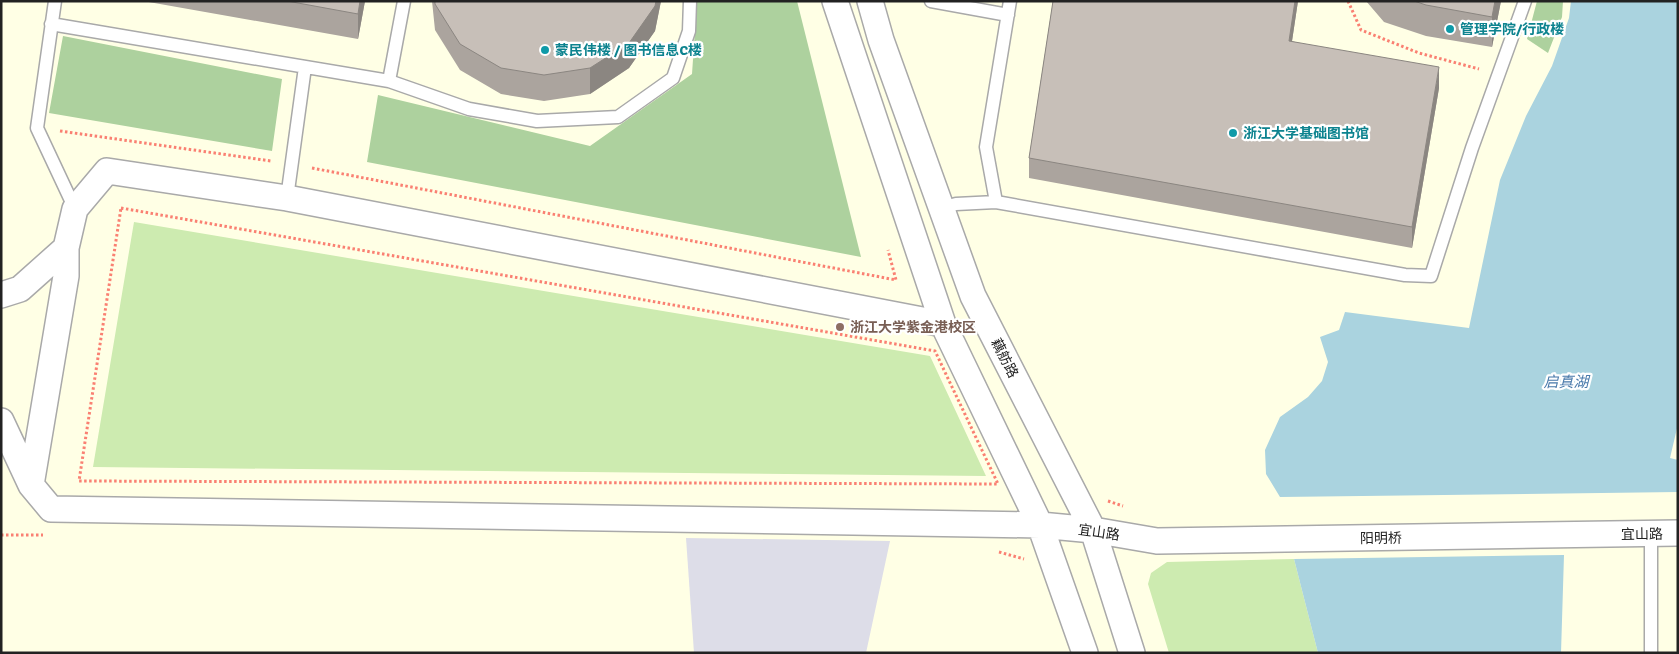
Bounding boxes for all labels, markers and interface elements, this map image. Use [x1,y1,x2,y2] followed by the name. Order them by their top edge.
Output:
[1460,21,1564,38] place label: 管理学院/行政楼
[1444,23,1456,35] marker: 管理学院/行政楼
[555,42,702,59] place label: 蒙民伟楼 / 图书信息C楼
[539,44,551,56] marker: 蒙民伟楼 / 图书信息C楼
[1243,125,1369,142] place label: 浙江大学基础图书馆
[1227,127,1239,139] marker: 浙江大学基础图书馆
[850,319,976,336] place label: 浙江大学紫金港校区
[834,321,846,333] marker: 浙江大学紫金港校区
[987,336,1022,381] street label: 藕舫路
[1543,373,1590,391] water label: 启真湖
[1077,521,1121,544] street label: 宜山路
[1621,526,1663,543] street label: 宜山路
[1360,530,1402,547] street label: 阳明桥

